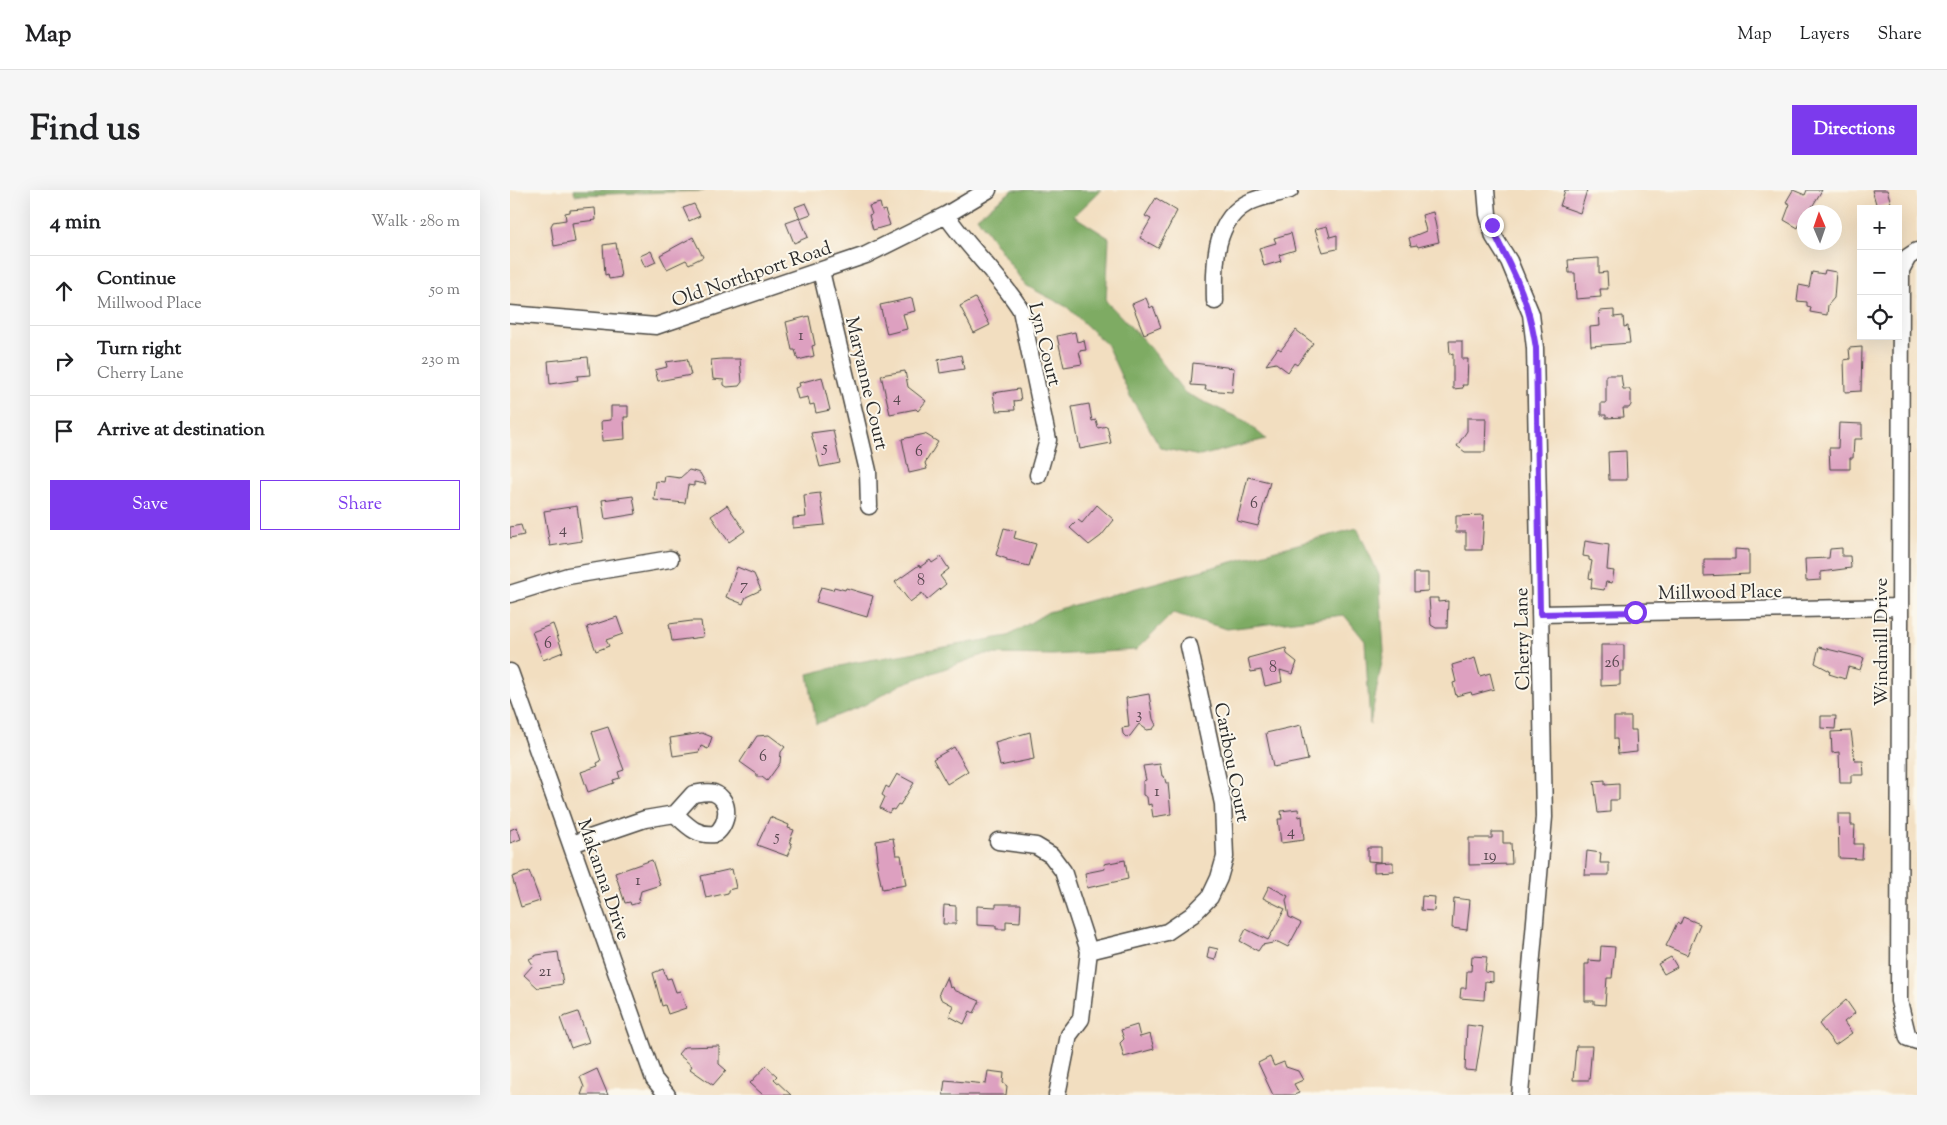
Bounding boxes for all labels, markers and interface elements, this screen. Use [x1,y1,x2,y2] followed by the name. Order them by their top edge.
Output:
[25,18,71,52] text: Map
[1737,22,1772,48] text: Map
[1800,22,1850,48] text: Layers
[1878,22,1922,48] text: Share
[30,105,140,156] text: Find us
[1792,105,1917,155] button: Directions
[1797,205,1842,250] north arrow
[1857,205,1902,340] map controls
[1857,205,1902,250] button: +
[50,208,101,238] text: 4 min
[371,211,460,234] text: Walk · 280 m
[1481,214,1504,237] route end
[668,235,836,315] street label: Old Northport Road
[1857,250,1902,295] button: −
[97,266,176,293] text: Continue
[50,277,78,305] icon: ahead
[429,279,460,302] text: 50 m
[97,293,202,316] text: Millwood Place
[1857,295,1902,340] button: locate
[1020,300,1067,390] street label: Lyn Court
[837,314,894,453] street label: Maryanne Court
[798,325,804,348] house number: 1
[97,336,181,363] text: Turn right
[50,347,78,375] icon: right
[421,349,460,372] text: 230 m
[97,363,184,386] text: Cherry Lane
[893,387,901,410] house number: 4
[50,417,78,445] icon: arrive
[97,417,265,444] text: Arrive at destination
[821,437,828,460] house number: 5
[915,441,923,464] house number: 6
[50,480,250,530] button: Save
[260,480,460,530] button: Share
[1250,493,1258,516] house number: 6
[559,519,567,542] house number: 4
[917,570,925,593] house number: 8
[740,575,748,598] house number: 7
[1869,578,1896,706] street label: Windmill Drive
[1658,579,1783,608] street label: Millwood Place
[1509,587,1538,691] street label: Cherry Lane
[1624,601,1647,624] route start
[544,633,552,656] house number: 6
[1604,652,1620,675] house number: 26
[1269,657,1277,680] house number: 8
[1206,700,1255,825] street label: Caribou Court
[1136,704,1142,727] house number: 3
[759,746,767,769] house number: 6
[1154,781,1160,804] house number: 1
[569,816,636,944] street label: Makanna Drive
[1287,821,1295,844] house number: 4
[773,826,780,849] house number: 5
[1483,845,1497,868] house number: 19
[635,870,641,893] house number: 1
[539,961,552,984] house number: 21

